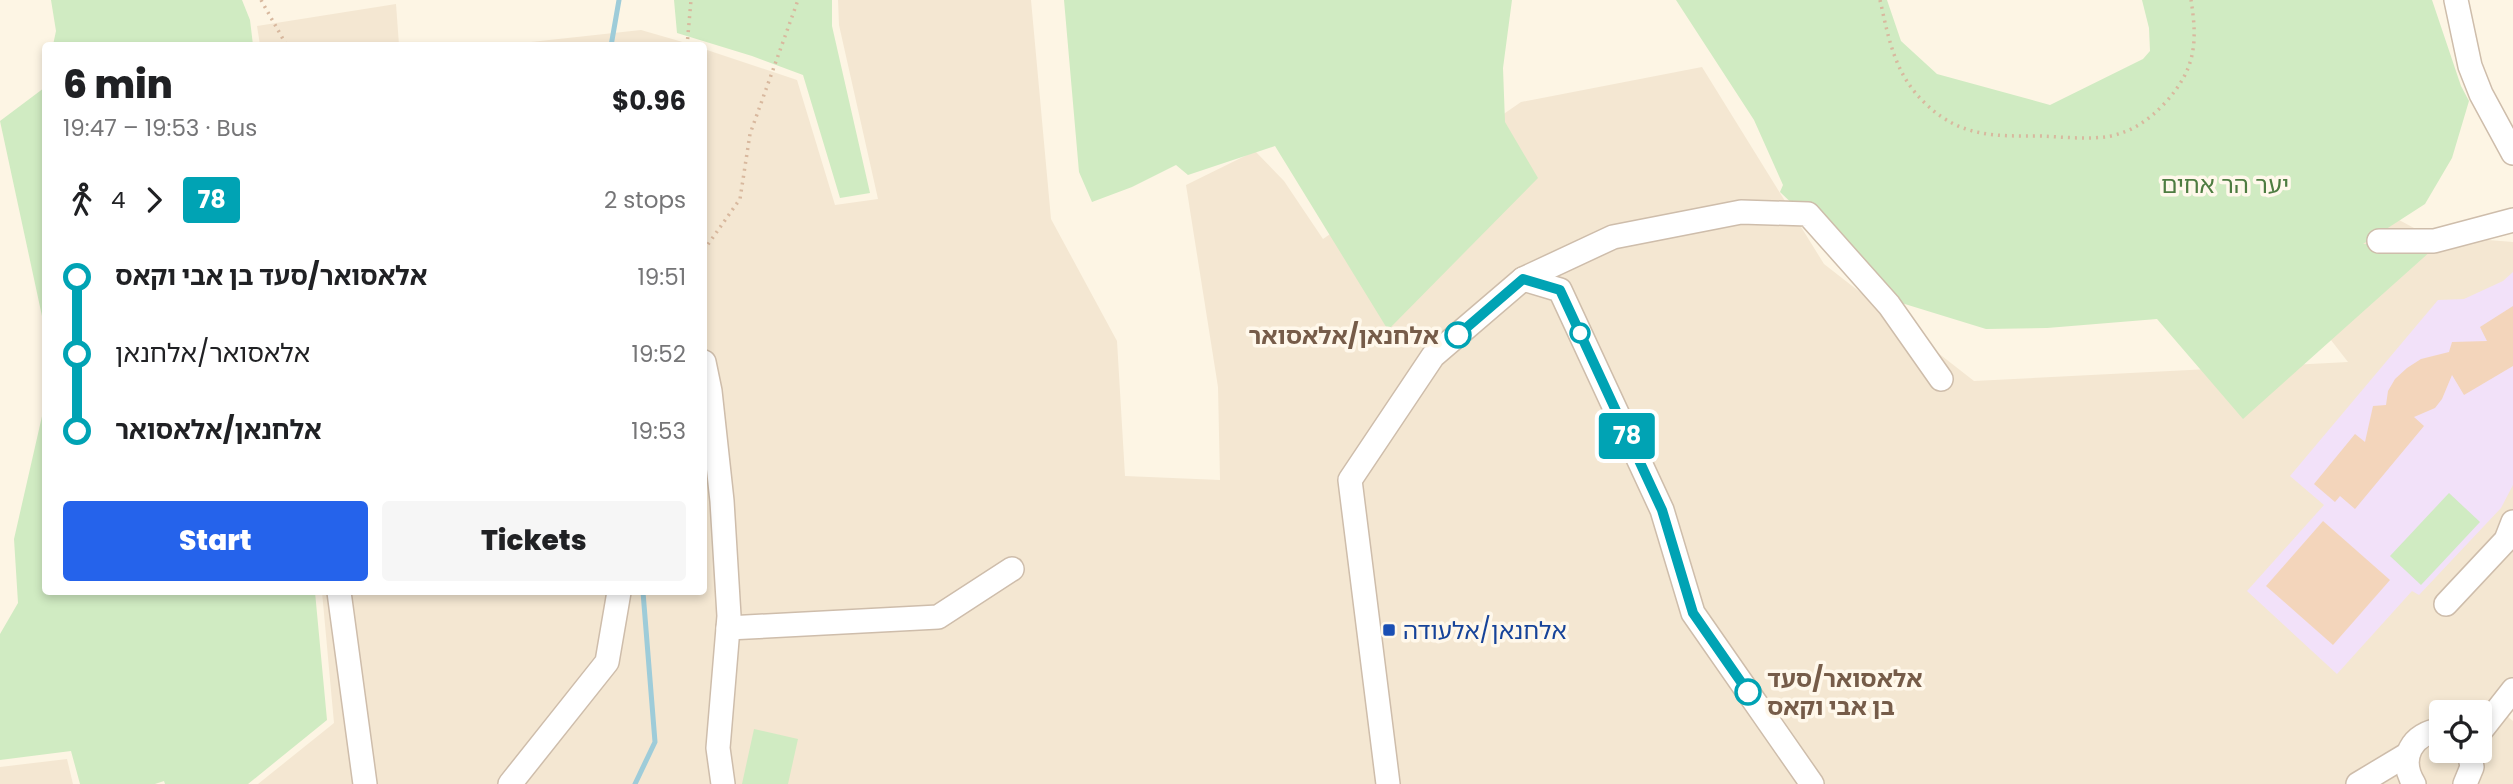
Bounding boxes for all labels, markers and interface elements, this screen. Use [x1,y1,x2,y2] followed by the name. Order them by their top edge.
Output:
[63,58,173,111] text: 6 min
[612,83,686,119] text: $0.96
[63,112,257,144] text: 19:47 – 19:53 · Bus
[2161,168,2289,201] park label: יער הר אחים
[63,181,101,219] icon: walk
[135,181,173,219] icon: forward
[197,183,226,216] text: 78
[111,184,125,216] text: 4
[604,184,686,216] text: 2 stops
[115,258,427,294] text: אלאסואר/סעד בן אבי וקאס
[637,261,686,293] text: 19:51
[1248,319,1439,352] place label: אלחנאן/אלאסואר
[1445,322,1471,348] marker: אלחנאן/אלאסואר
[1570,323,1590,343] unlabelled marker
[115,335,310,371] text: אלאסואר/אלחנאן
[632,338,686,370] text: 19:52
[115,412,322,448] text: אלחנאן/אלאסואר
[1596,413,1658,459] line badge: 78
[631,415,686,447] text: 19:53
[1613,419,1641,452] text: 78
[63,501,368,581] button: Start
[382,501,686,581] button: Tickets
[1403,614,1567,647] place label: אלחנאן/אלעודה
[1381,622,1397,638] marker: אלחנאן/אלעודה
[1767,662,1922,723] place label: אלאסואר/סעד בן אבי וקאס
[1735,679,1761,705] marker: אלאסואר/סעד בן אבי וקאס
[2429,700,2492,763] map controls
[2429,700,2492,763] button: locate

